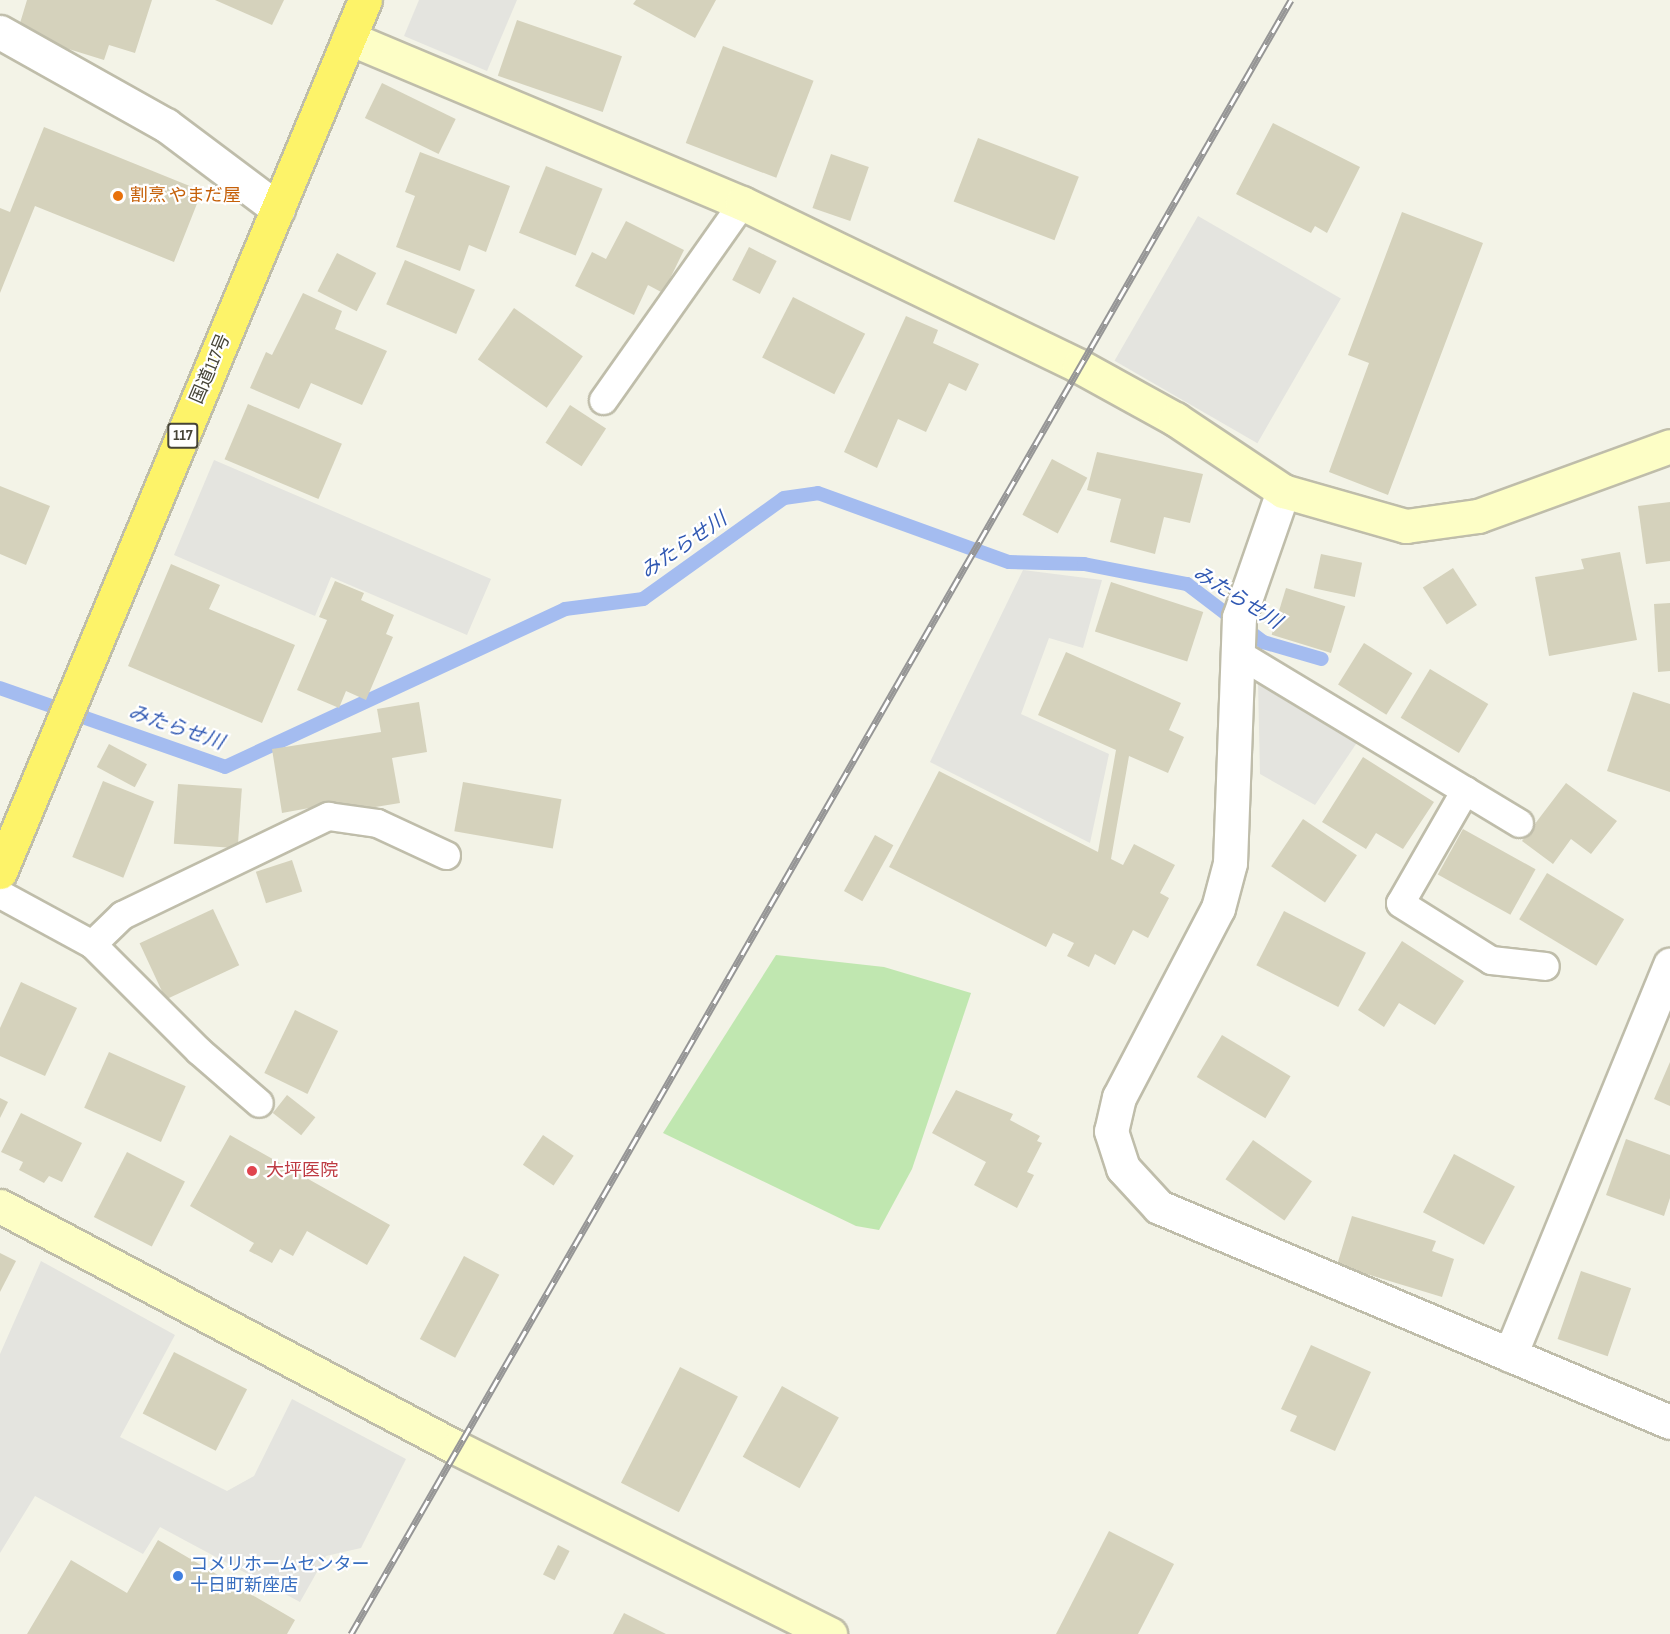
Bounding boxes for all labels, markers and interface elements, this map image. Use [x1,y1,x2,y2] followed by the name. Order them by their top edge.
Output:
[130,185,241,207] place label: 割烹 やまだ屋
[111,189,125,203] marker: 割烹 やまだ屋
[187,331,235,407] street label: 国道117号
[166,423,200,449] road number: 117
[636,507,732,585] water label: みたらせ川
[1188,561,1286,635] water label: みたらせ川
[125,700,227,756] water label: みたらせ川
[266,1160,338,1182] place label: 大坪医院
[243,1162,261,1180] marker: 大坪医院
[190,1555,370,1598] place label: コメリホームセンター 十日町新座店
[171,1569,185,1583] marker: コメリホームセンター 十日町新座店

